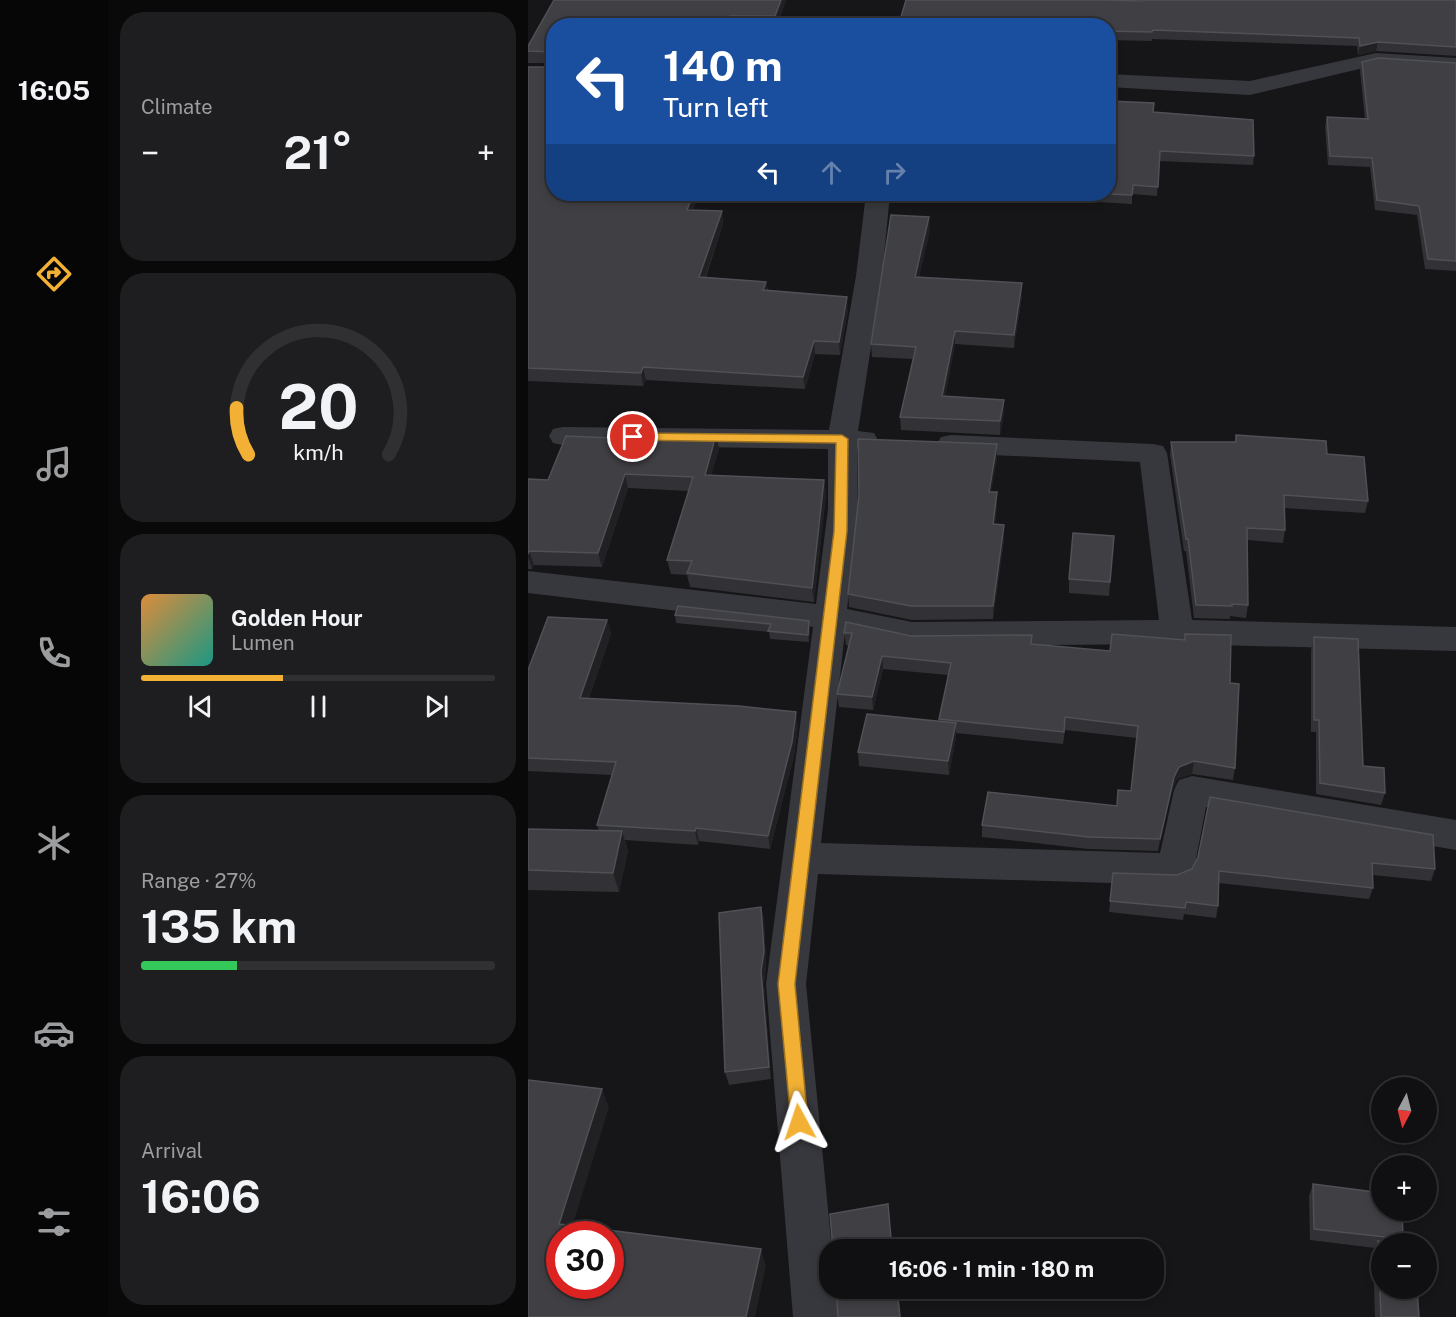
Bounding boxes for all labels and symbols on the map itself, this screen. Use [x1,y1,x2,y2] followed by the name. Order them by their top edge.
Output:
[607,411,658,462] pin
[1371,1077,1437,1143] north arrow
[767,1090,831,1154] position arrow
[546,1221,624,1299] speed limit sign: 30

